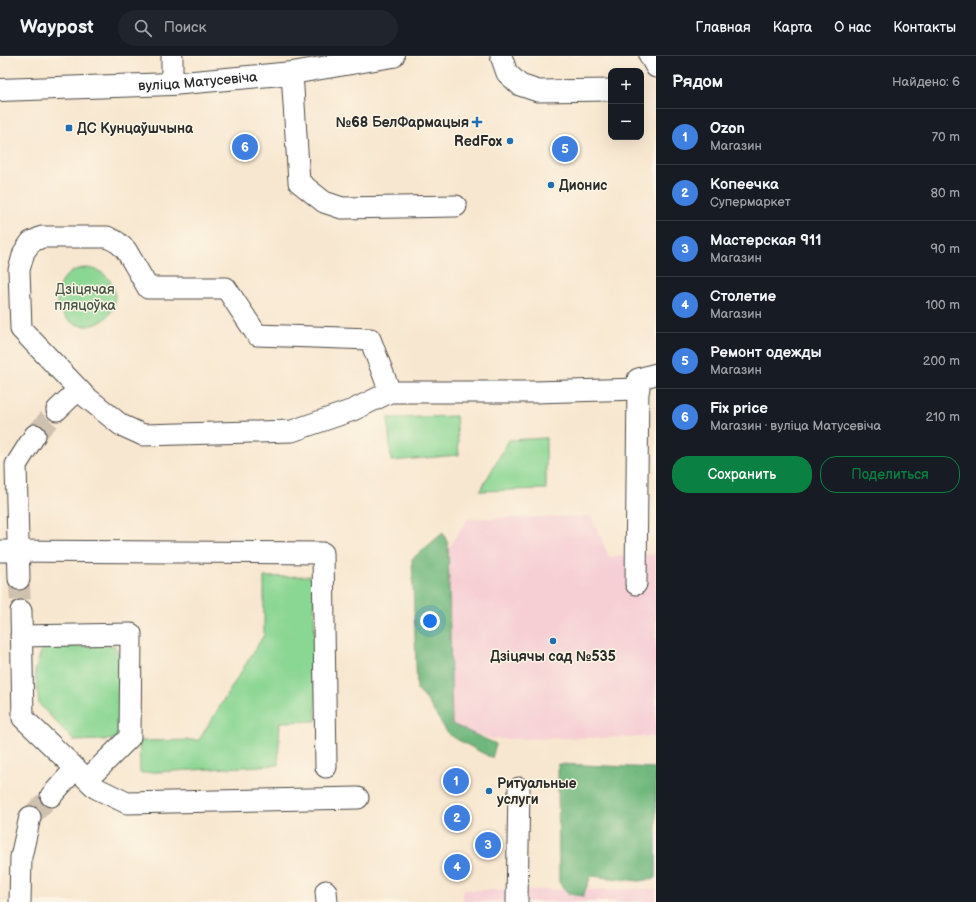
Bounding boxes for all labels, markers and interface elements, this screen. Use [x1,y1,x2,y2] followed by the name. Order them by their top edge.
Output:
[118,10,398,46] search box
[20,16,94,39] text: Waypost
[132,17,154,39] icon: search
[164,18,206,37] text: Поиск
[696,19,751,36] text: Главная
[773,19,812,36] text: Карта
[834,19,871,36] text: О нас
[893,19,956,36] text: Контакты
[138,68,259,94] street label: вуліца Матусевіча
[608,68,644,140] map controls
[608,68,644,104] button: +
[672,72,723,92] text: Рядом
[892,74,960,90] text: Найдено: 6
[608,104,644,140] button: −
[336,114,469,131] place label: №68 БелФармацыя
[472,117,482,127] marker: №68 БелФармацыя
[710,119,745,138] text: Ozon
[77,120,194,137] place label: ДС Кунцаўшчына
[64,123,74,133] marker: ДС Кунцаўшчына
[682,129,688,145] text: 1
[932,129,960,145] text: 70 m
[232,132,258,162] pin: 6
[454,133,503,150] place label: RedFox
[552,134,578,164] pin: 5
[505,136,515,146] marker: RedFox
[710,138,762,154] text: Магазин
[710,175,779,194] text: Копеечка
[559,177,607,194] place label: Дионис
[546,180,556,190] marker: Дионис
[681,185,689,201] text: 2
[931,185,960,201] text: 80 m
[710,194,791,210] text: Супермаркет
[710,231,822,250] text: Мастерская 911
[681,241,689,257] text: 3
[931,241,960,257] text: 90 m
[710,250,762,266] text: Магазин
[54,281,116,314] park label: Дзіцячая пляцоўка
[710,287,776,306] text: Столетие
[681,297,689,313] text: 4
[925,297,960,313] text: 100 m
[710,306,762,322] text: Магазин
[710,343,822,362] text: Ремонт одежды
[681,353,689,369] text: 5
[923,353,960,369] text: 200 m
[710,362,762,378] text: Магазин
[710,399,768,418] text: Fix price
[681,409,689,425] text: 6
[926,409,960,425] text: 210 m
[710,418,881,434] text: Магазин · вуліца Матусевіча
[672,456,812,493] button: Сохранить
[820,456,960,493] button: Поделиться
[420,611,440,631] your location
[548,636,558,646] marker: Дзіцячы сад №535
[490,648,616,665] place label: Дзіцячы сад №535
[443,766,469,796] pin: 1
[497,775,577,808] place label: Ритуальные услуги
[484,786,494,796] marker: Ритуальные услуги
[444,803,470,833] pin: 2
[475,830,501,860] pin: 3
[444,852,470,882] pin: 4

